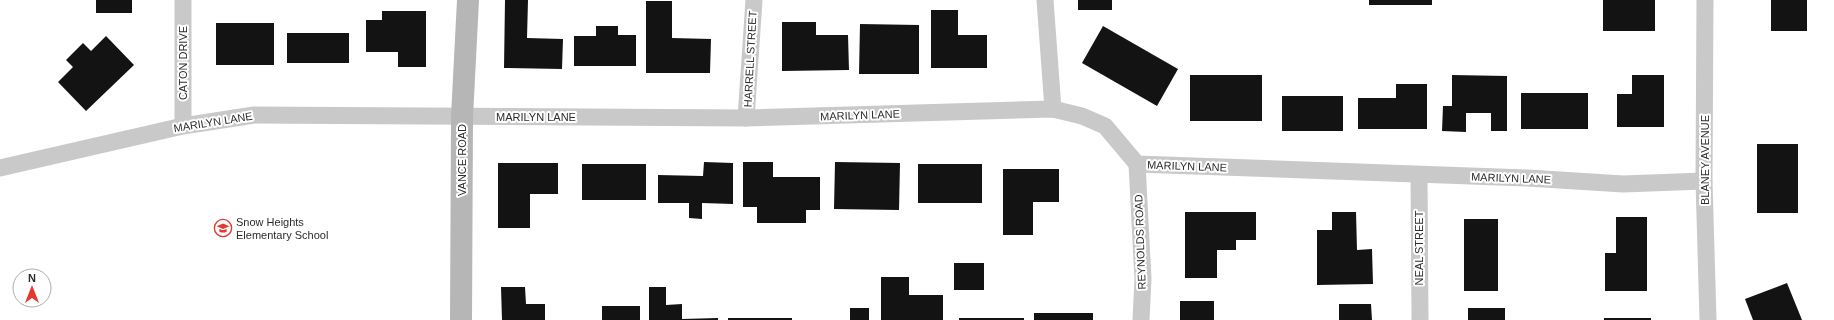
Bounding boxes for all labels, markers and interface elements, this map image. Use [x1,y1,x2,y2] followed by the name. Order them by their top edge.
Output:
[741,10,759,108] street label: HARRELL STREET
[177,26,189,100] street label: CATON DRIVE
[820,108,900,122] street label: MARILYN LANE
[173,110,253,134] street label: MARILYN LANE
[496,111,576,123] street label: MARILYN LANE
[1699,115,1711,205] street label: BLANEY AVENUE
[456,124,468,196] street label: VANCE ROAD
[1147,159,1227,173] street label: MARILYN LANE
[1471,171,1551,185] street label: MARILYN LANE
[1132,194,1148,290] street label: REYNOLDS ROAD
[1413,210,1425,285] street label: NEAL STREET
[236,216,328,241] place label: Snow Heights Elementary School
[213,218,233,238] school or university icon: Snow Heights Elementary School
[12,268,52,308] north arrow
[28,272,36,284] text: N

